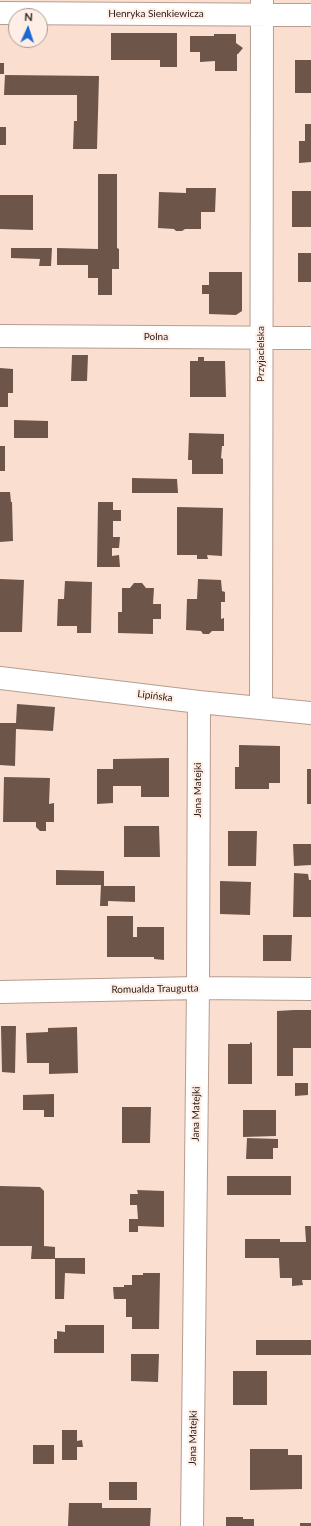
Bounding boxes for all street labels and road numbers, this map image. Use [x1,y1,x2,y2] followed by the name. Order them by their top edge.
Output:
[108,8,204,20] street label: Henryka Sienkiewicza
[255,326,267,382] street label: Przyjacielska
[144,331,168,343] street label: Polna
[137,688,173,704] street label: Lipińska
[192,763,204,817] street label: Jana Matejki
[111,982,199,996] street label: Romualda Traugutta
[190,1086,202,1142] street label: Jana Matejki
[187,1410,199,1466] street label: Jana Matejki

